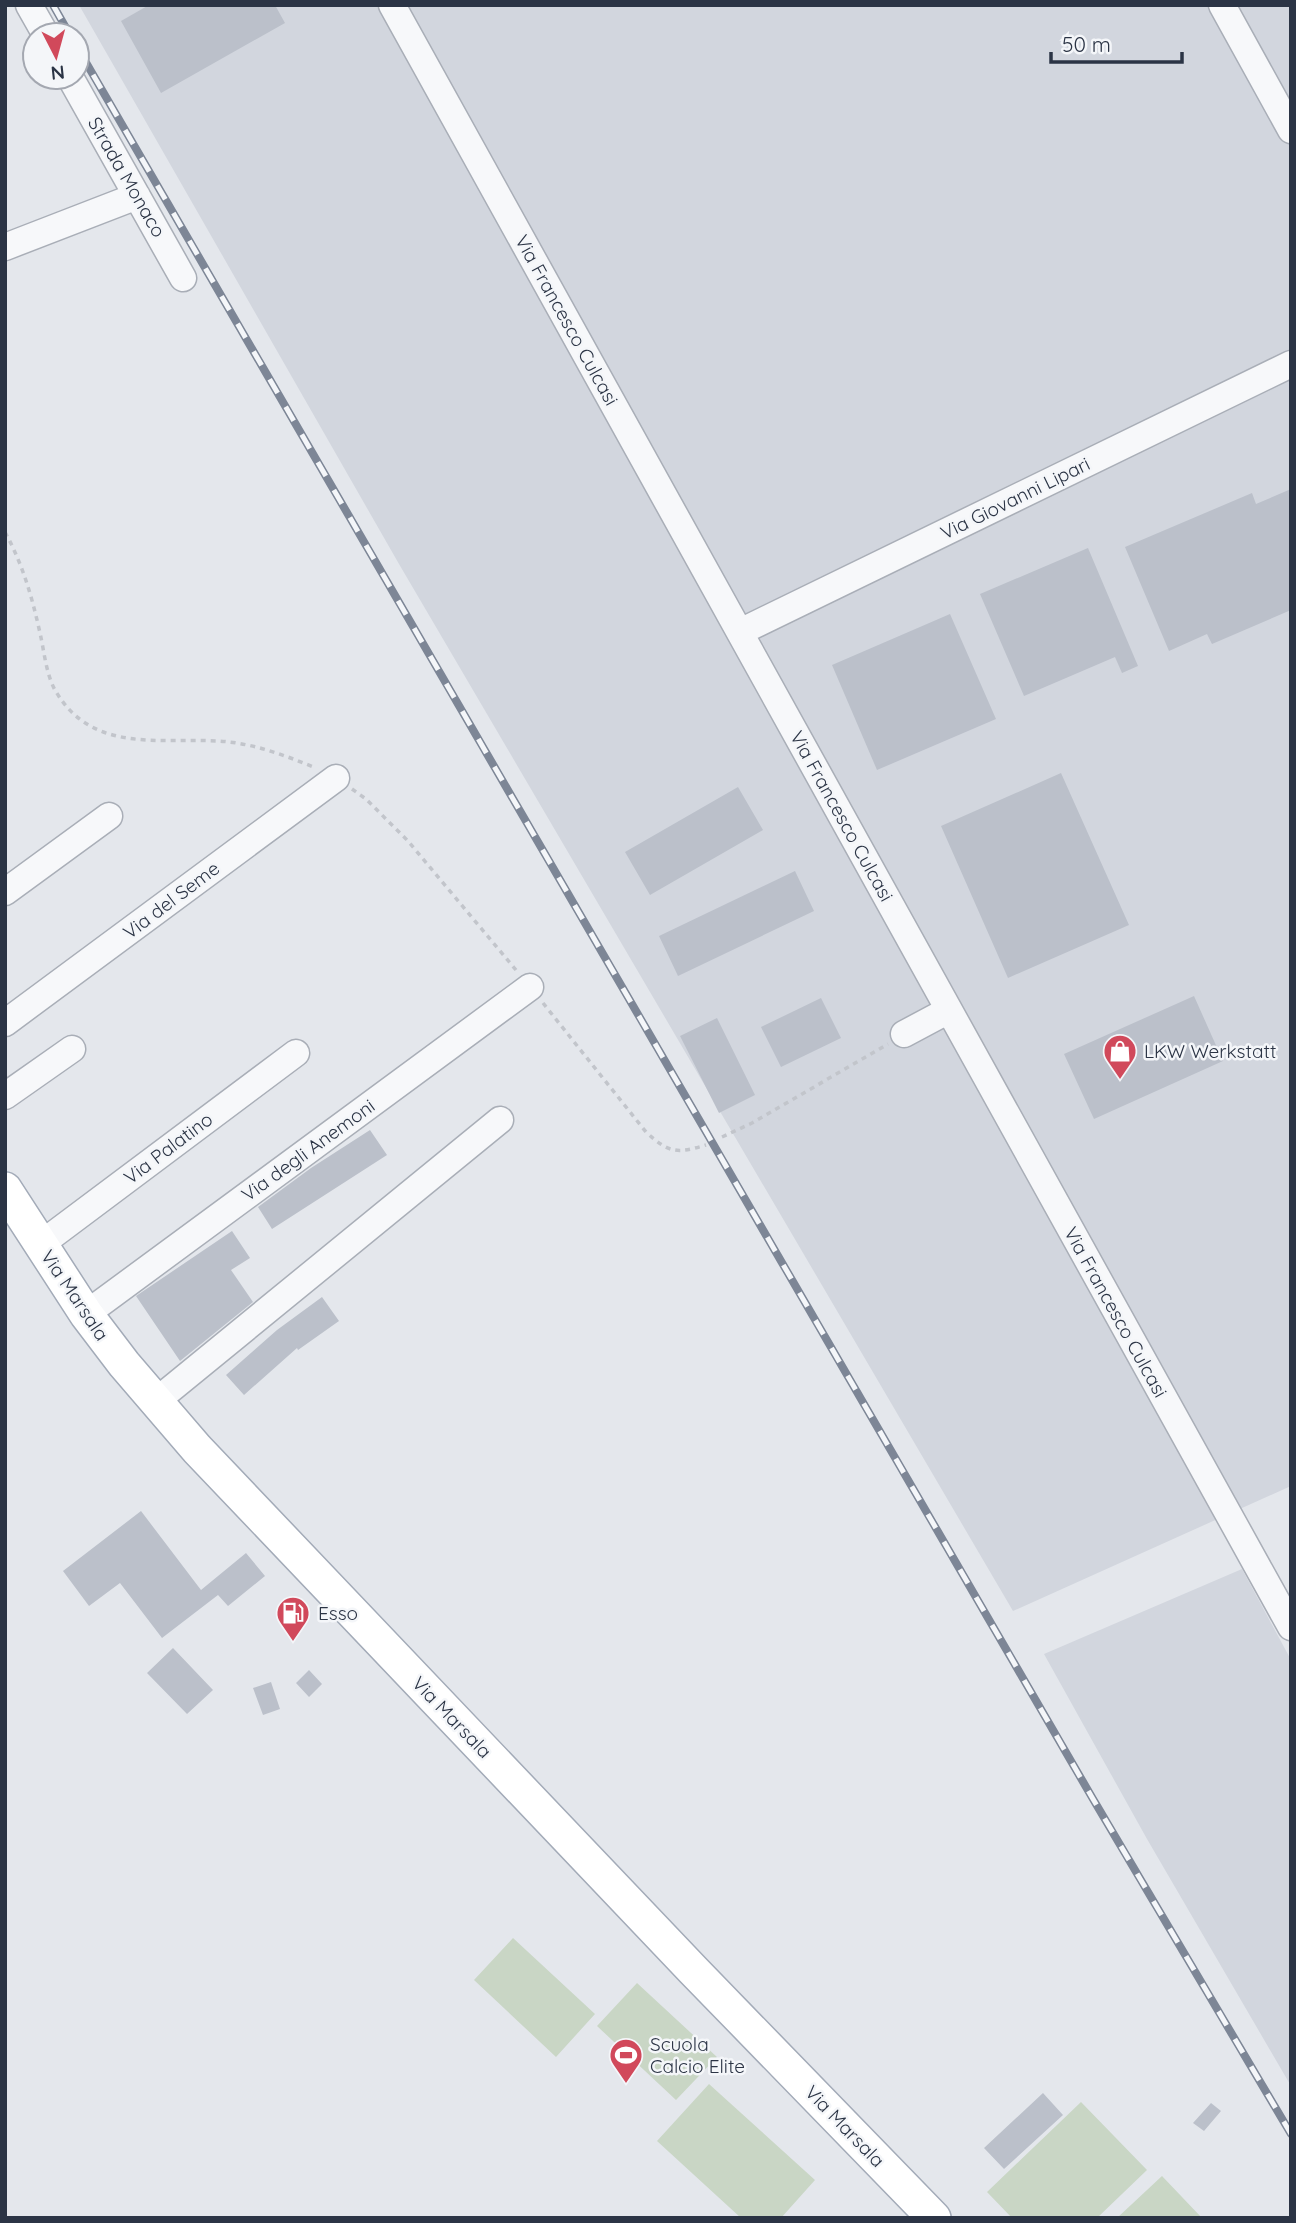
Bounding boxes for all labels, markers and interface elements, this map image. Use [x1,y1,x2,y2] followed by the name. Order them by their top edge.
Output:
[21,21,91,91] north arrow
[1051,21,1182,65] scale bar
[1062,31,1111,57] text: 50 m
[50,60,66,86] text: N
[83,113,171,241] street label: Strada Monaco
[510,231,624,409] street label: Via Francesco Culcasi
[936,451,1094,545] street label: Via Giovanni Lipari
[785,727,899,905] street label: Via Francesco Culcasi
[118,856,224,944] street label: Via del Seme
[1101,1032,1139,1081] shop icon: LKW Werkstatt
[1144,1039,1276,1063] place label: LKW Werkstatt
[237,1094,379,1206] street label: Via degli Anemoni
[119,1107,217,1189] street label: Via Palatino
[1059,1223,1173,1401] street label: Via Francesco Culcasi
[36,1245,114,1345] street label: Via Marsala
[274,1594,312,1643] fuel station icon: Esso
[318,1601,358,1625] place label: Esso
[407,1671,497,1763] street label: Via Marsala
[650,2032,745,2078] place label: Scuola Calcio Elite
[607,2036,645,2085] sports icon: Scuola Calcio Elite
[800,2080,890,2172] street label: Via Marsala

